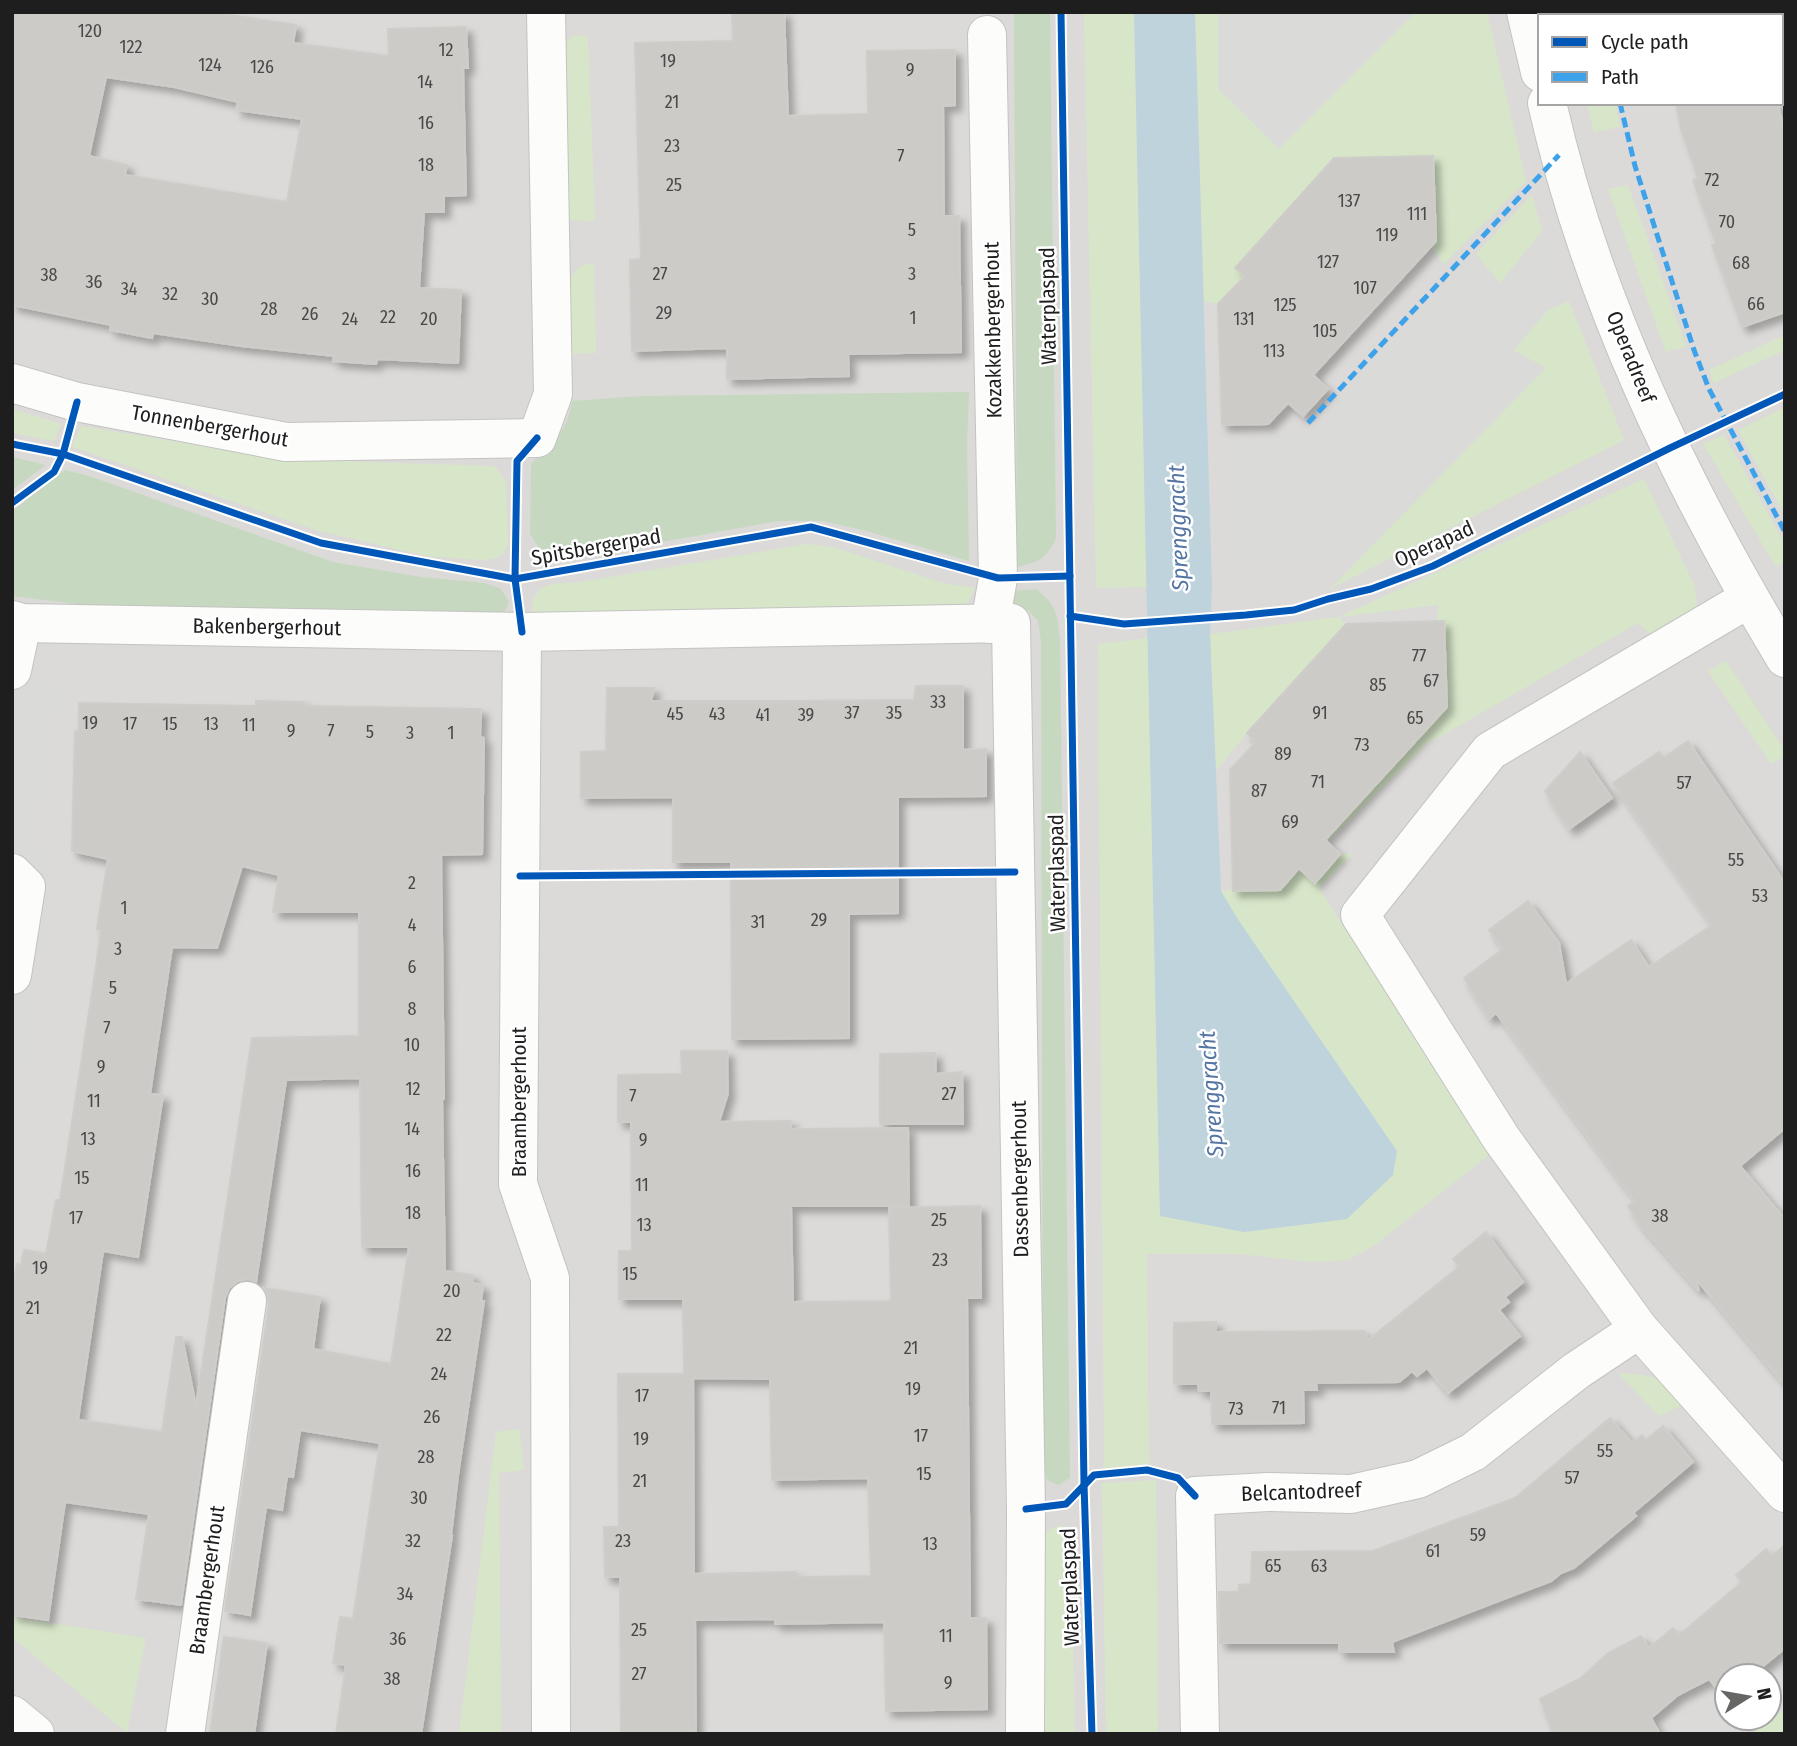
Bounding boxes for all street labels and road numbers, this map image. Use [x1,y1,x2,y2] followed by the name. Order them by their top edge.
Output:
[978,241,1008,419] street label: Kozakkenbergerhout
[1034,247,1062,365] street label: Waterplaspad
[1601,307,1662,408] street label: Operadreef
[129,399,291,453] street label: Tonnenbergerhout
[1390,515,1478,573] street label: Operapad
[529,523,663,571] street label: Spitsbergerpad
[192,613,342,641] street label: Bakenbergerhout
[1043,814,1071,932] street label: Waterplaspad
[506,1027,532,1177] street label: Braambergerhout
[1006,1100,1034,1258] street label: Dassenbergerhout
[1240,1477,1363,1507] street label: Belcantodreef
[184,1504,230,1656] street label: Braambergerhout
[1055,1528,1085,1646] street label: Waterplaspad

